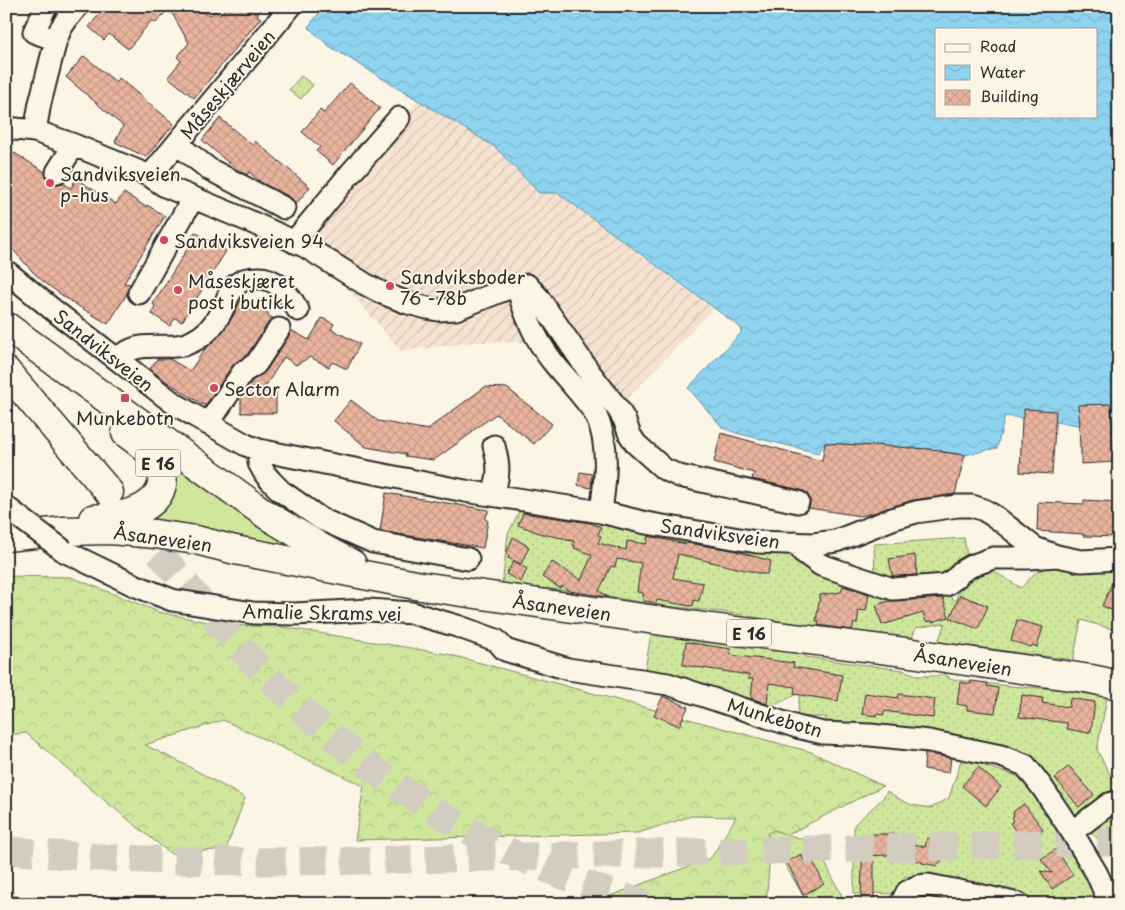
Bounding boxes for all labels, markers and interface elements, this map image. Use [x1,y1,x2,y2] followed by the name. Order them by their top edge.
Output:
[173,23,281,145] street label: Måseskjærveien
[935,28,1098,118] legend
[980,34,1016,57] text: Road
[980,60,1025,83] text: Water
[980,84,1039,107] text: Building
[60,160,181,208] place label: Sandviksveien p-hus
[44,177,56,189] marker: Sandviksveien p-hus
[174,227,324,254] place label: Sandviksveien 94
[158,234,170,246] marker: Sandviksveien 94
[400,263,526,311] place label: Sandviksboder 76 -78b
[188,267,295,315] place label: Måseskjæret post i butikk
[384,280,396,292] marker: Sandviksboder 76 -78b
[172,284,184,296] marker: Måseskjæret post i butikk
[48,302,160,398] street label: Sandviksveien
[224,375,340,402] place label: Sector Alarm
[208,382,220,394] marker: Sector Alarm
[119,392,131,404] marker: Munkebotn
[76,404,174,431] place label: Munkebotn
[136,449,180,476] road number: E 16
[658,511,782,555] street label: Sandviksveien
[112,518,214,558] street label: Åsaneveien
[511,587,613,627] street label: Åsaneveien
[242,597,402,627] street label: Amalie Skrams vei
[726,620,772,646] road number: E 16
[912,640,1014,682] street label: Åsaneveien
[724,691,826,743] street label: Munkebotn

